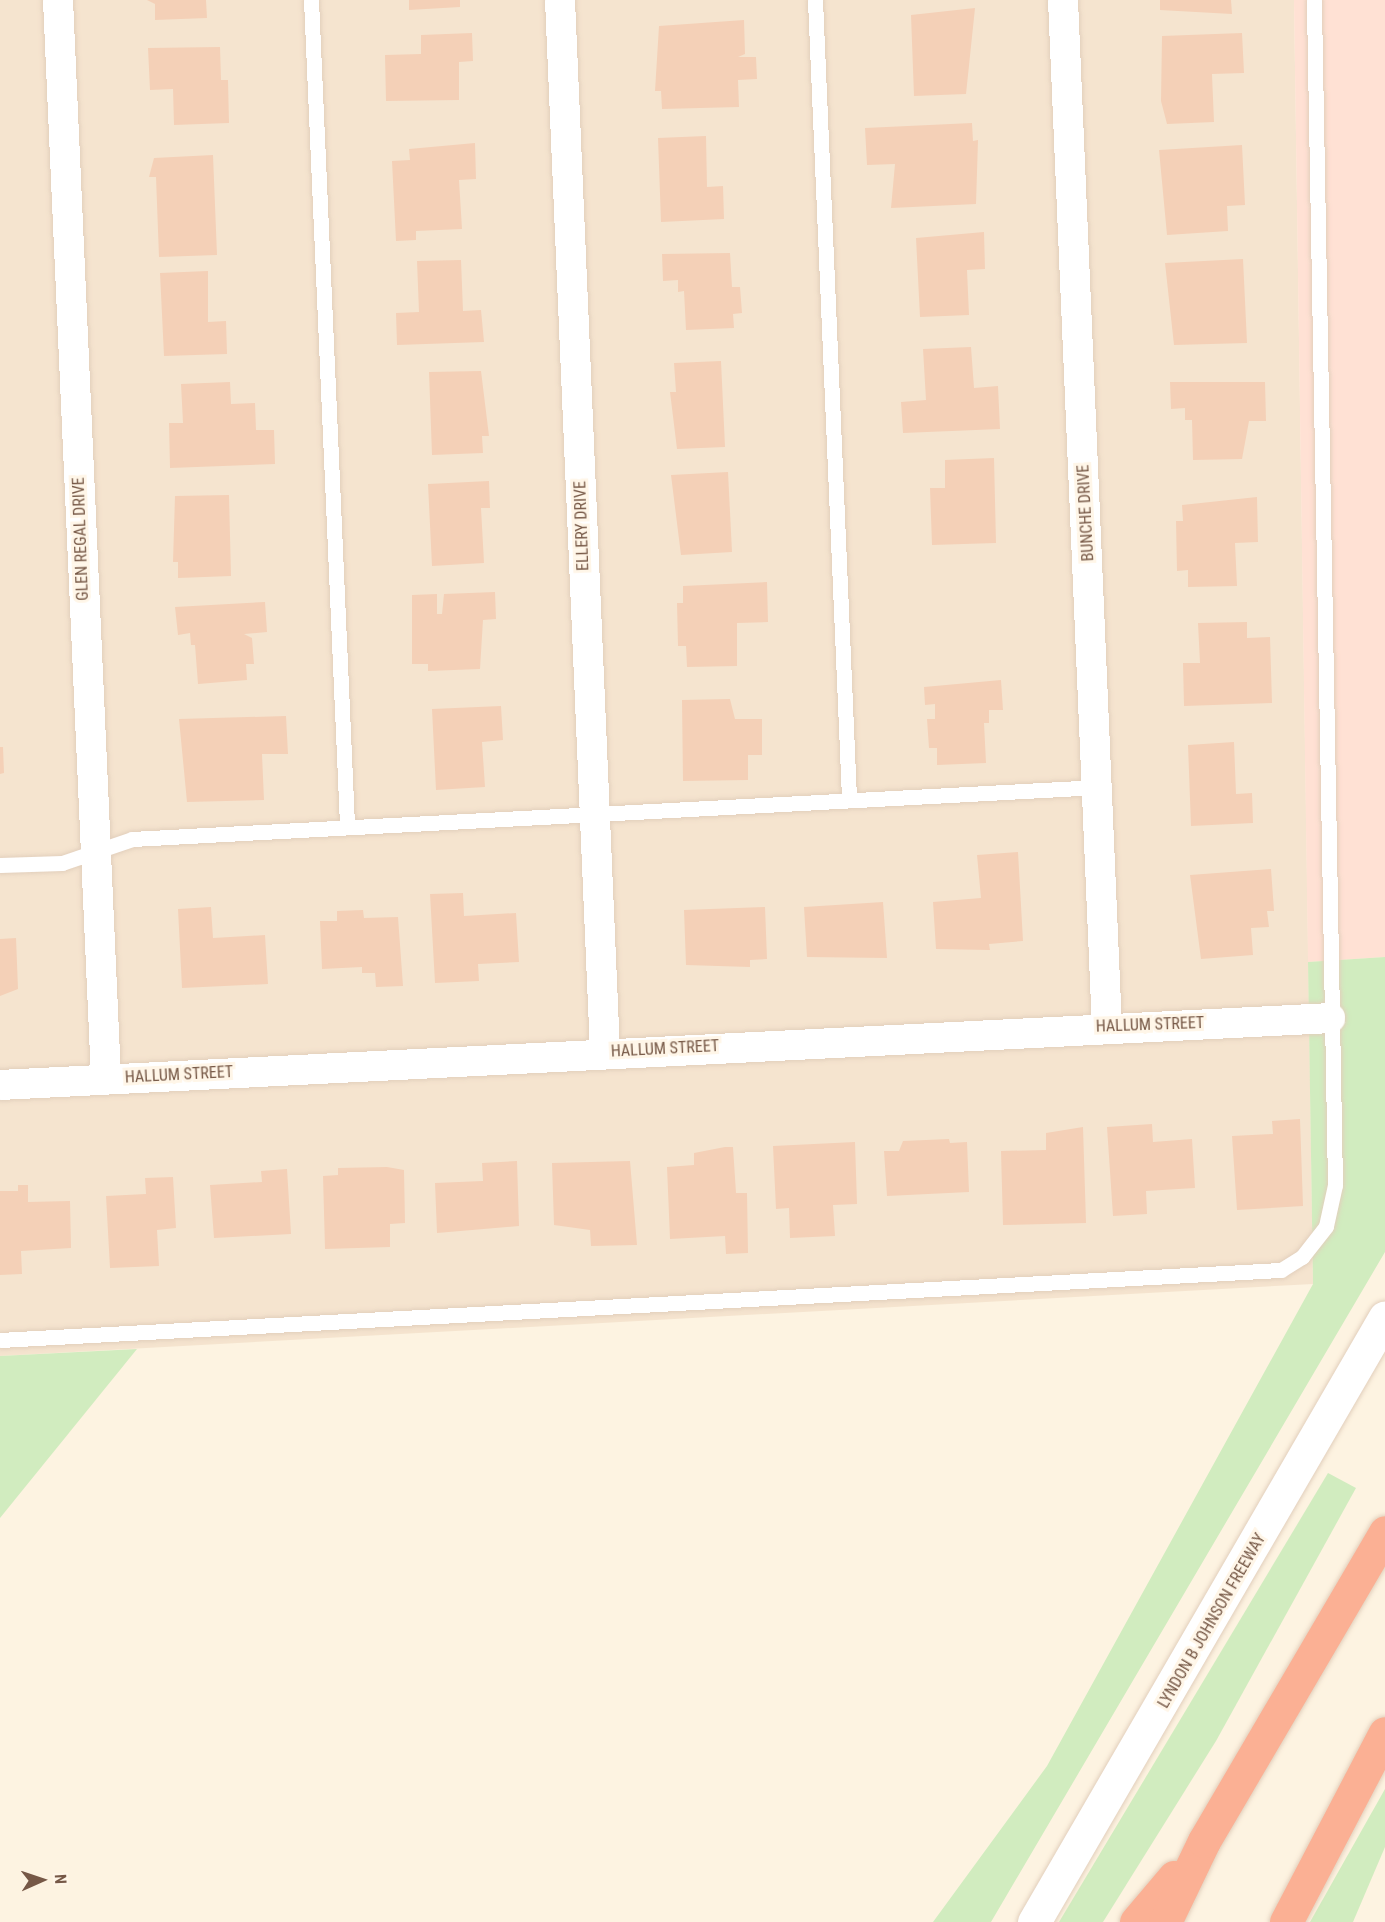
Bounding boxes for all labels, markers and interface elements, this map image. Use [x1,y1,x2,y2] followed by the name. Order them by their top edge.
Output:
[1074,464,1098,562] street label: BUNCHE DRIVE
[69,477,93,601] street label: GLEN REGAL DRIVE
[571,481,593,571] street label: ELLERY DRIVE
[1096,1014,1204,1036] street label: HALLUM STREET
[610,1037,720,1061] street label: HALLUM STREET
[124,1063,234,1087] street label: HALLUM STREET
[1154,1530,1270,1712] street label: LYNDON B JOHNSON FREEWAY
[12,1850,72,1910] north arrow
[51,1874,70,1884] text: N

